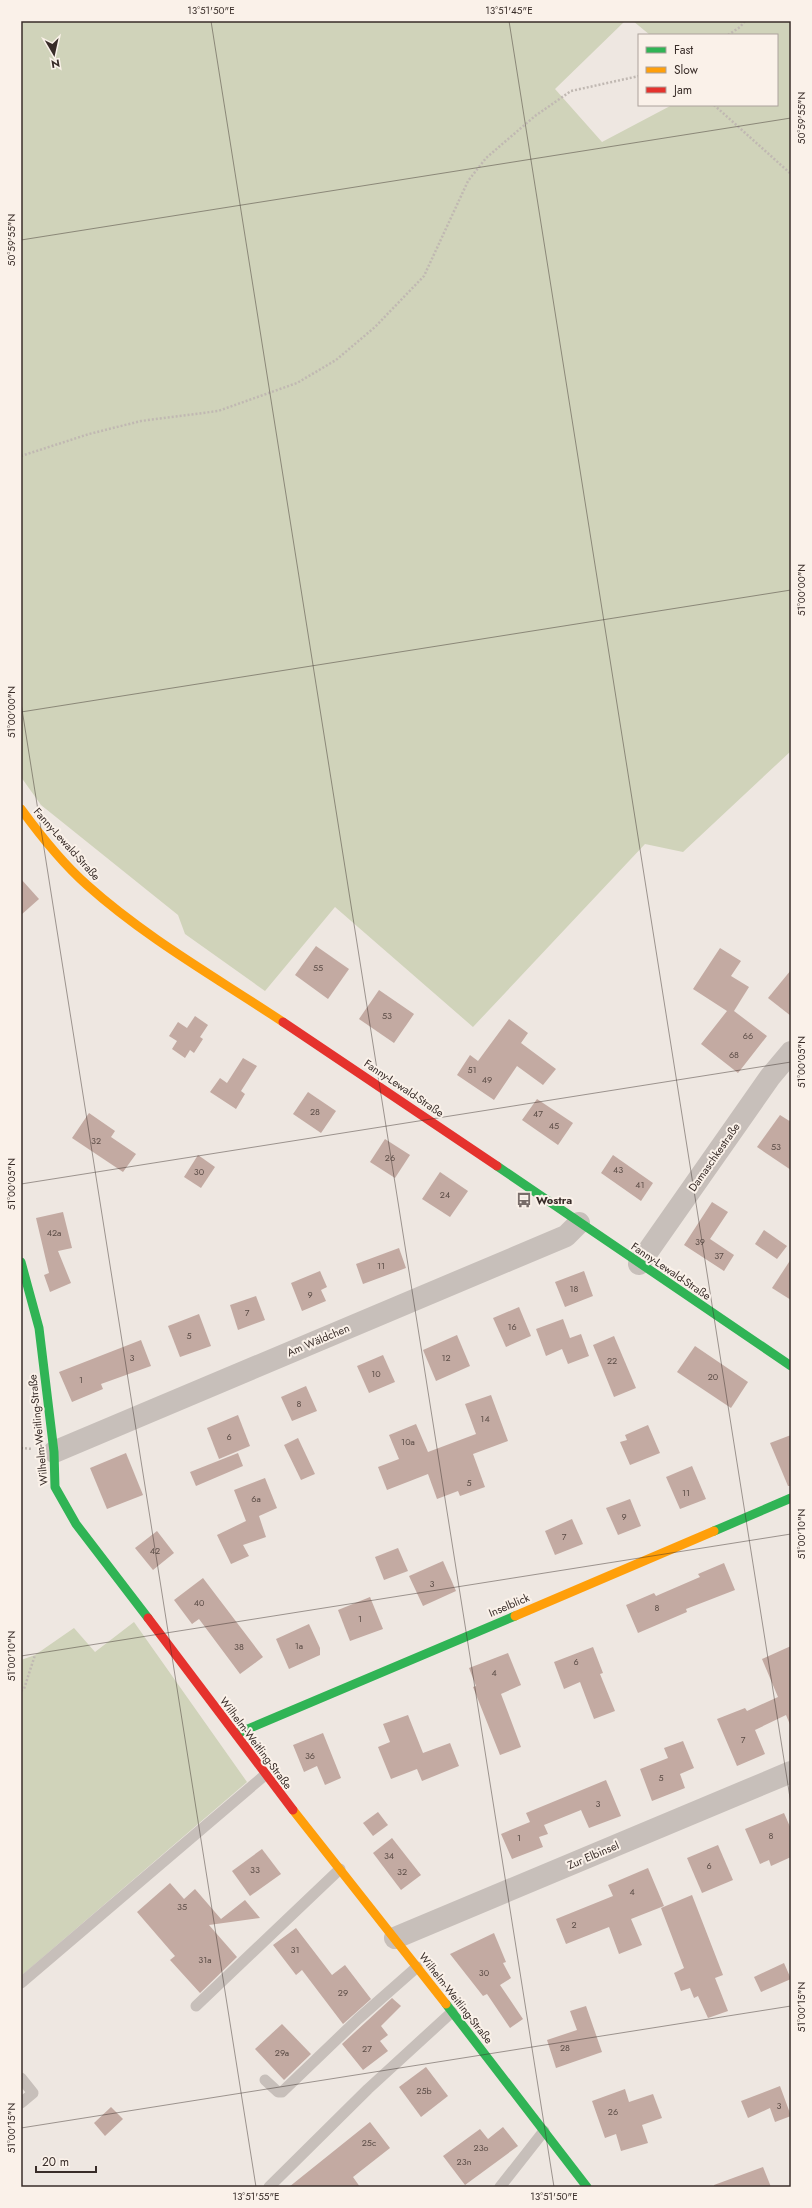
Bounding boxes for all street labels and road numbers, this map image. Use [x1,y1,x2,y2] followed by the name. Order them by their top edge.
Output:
[30,804,104,884] street label: Fanny-Lewald-Straße
[361,1055,447,1121] street label: Fanny-Lewald-Straße
[684,1119,744,1195] street label: Damaschkestraße
[628,1238,714,1304] street label: Fanny-Lewald-Straße
[284,1320,352,1360] street label: Am Wäldchen
[24,1373,52,1486] street label: Wilhelm-Weitling-Straße
[486,1589,532,1621] street label: Inselblick
[216,1694,296,1793] street label: Wilhelm-Weitling-Straße
[565,1837,621,1873] street label: Zur Elbinsel
[415,1949,497,2047] street label: Wilhelm-Weitling-Straße

